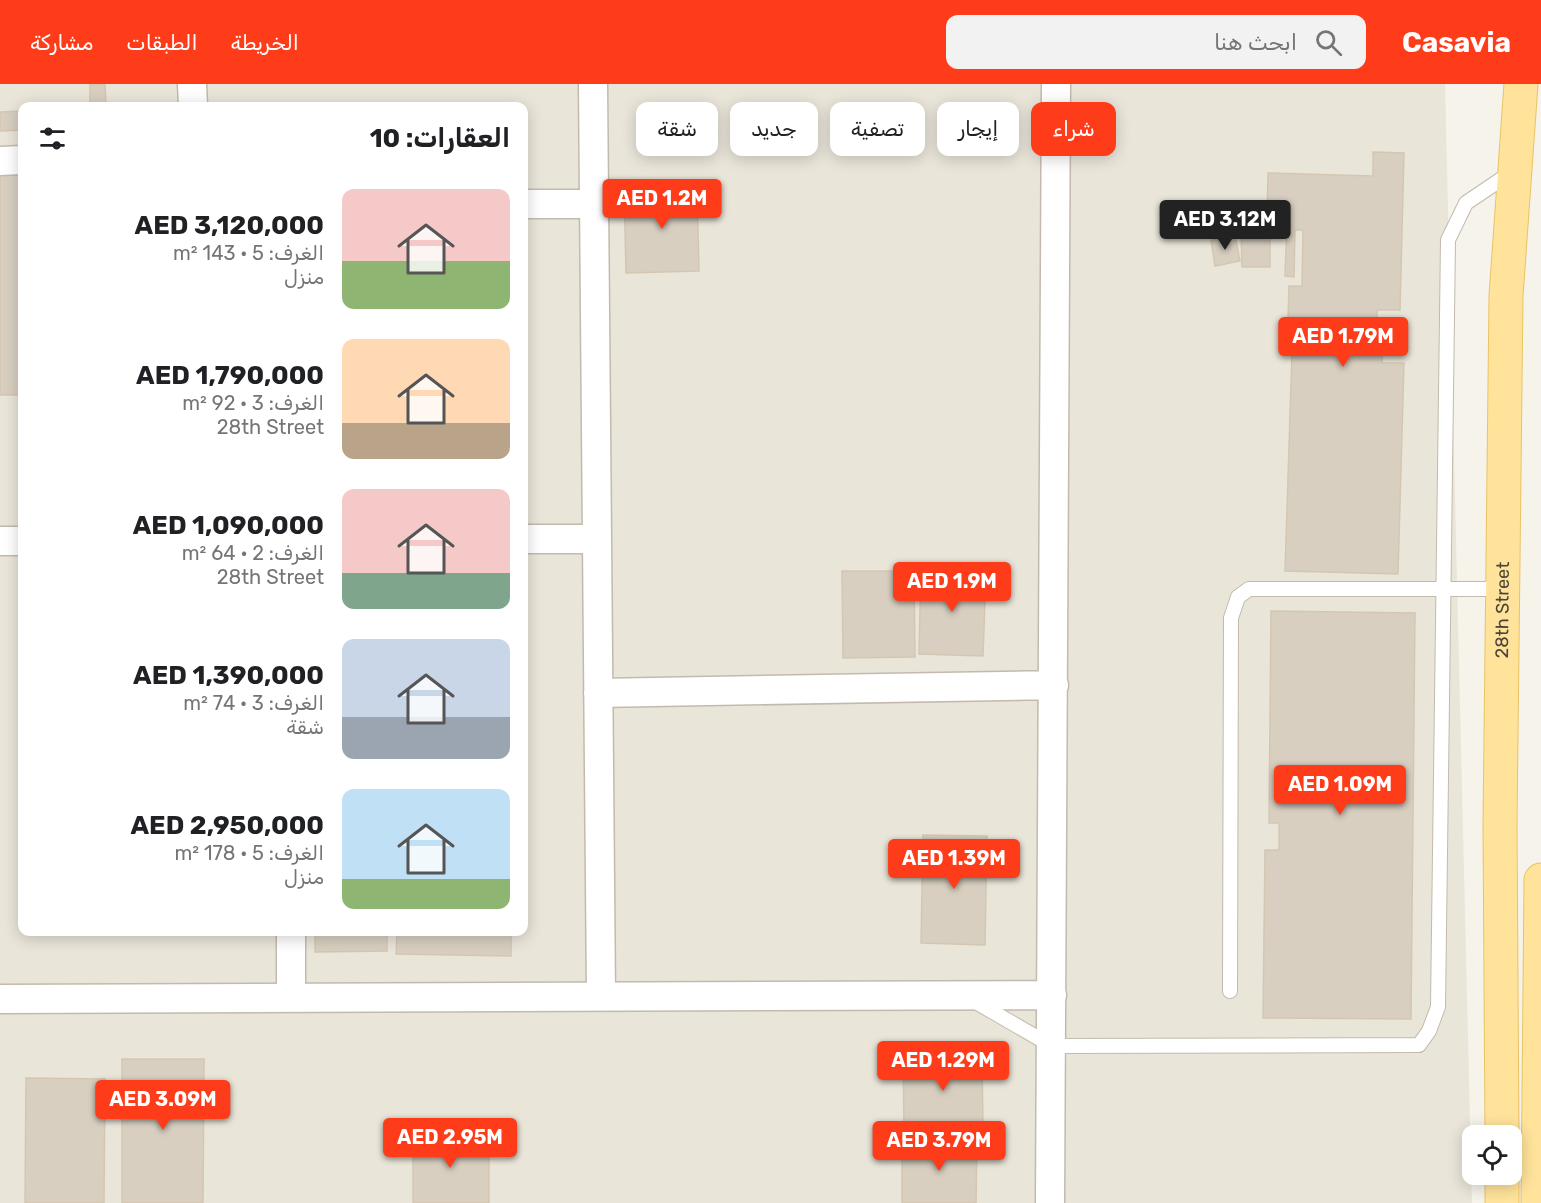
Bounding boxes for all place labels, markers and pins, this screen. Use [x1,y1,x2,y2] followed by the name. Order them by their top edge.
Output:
[600,179,724,230] pin: AED 1.2M
[1156,200,1294,251] pin: AED 3.12M
[1274,317,1412,368] pin: AED 1.79M
[890,562,1014,613] pin: AED 1.9M
[1271,765,1409,816] pin: AED 1.09M
[885,839,1023,890] pin: AED 1.39M
[874,1041,1012,1092] pin: AED 1.29M
[94,1080,232,1131] pin: AED 3.09M
[381,1118,519,1169] pin: AED 2.95M
[870,1121,1008,1172] pin: AED 3.79M

